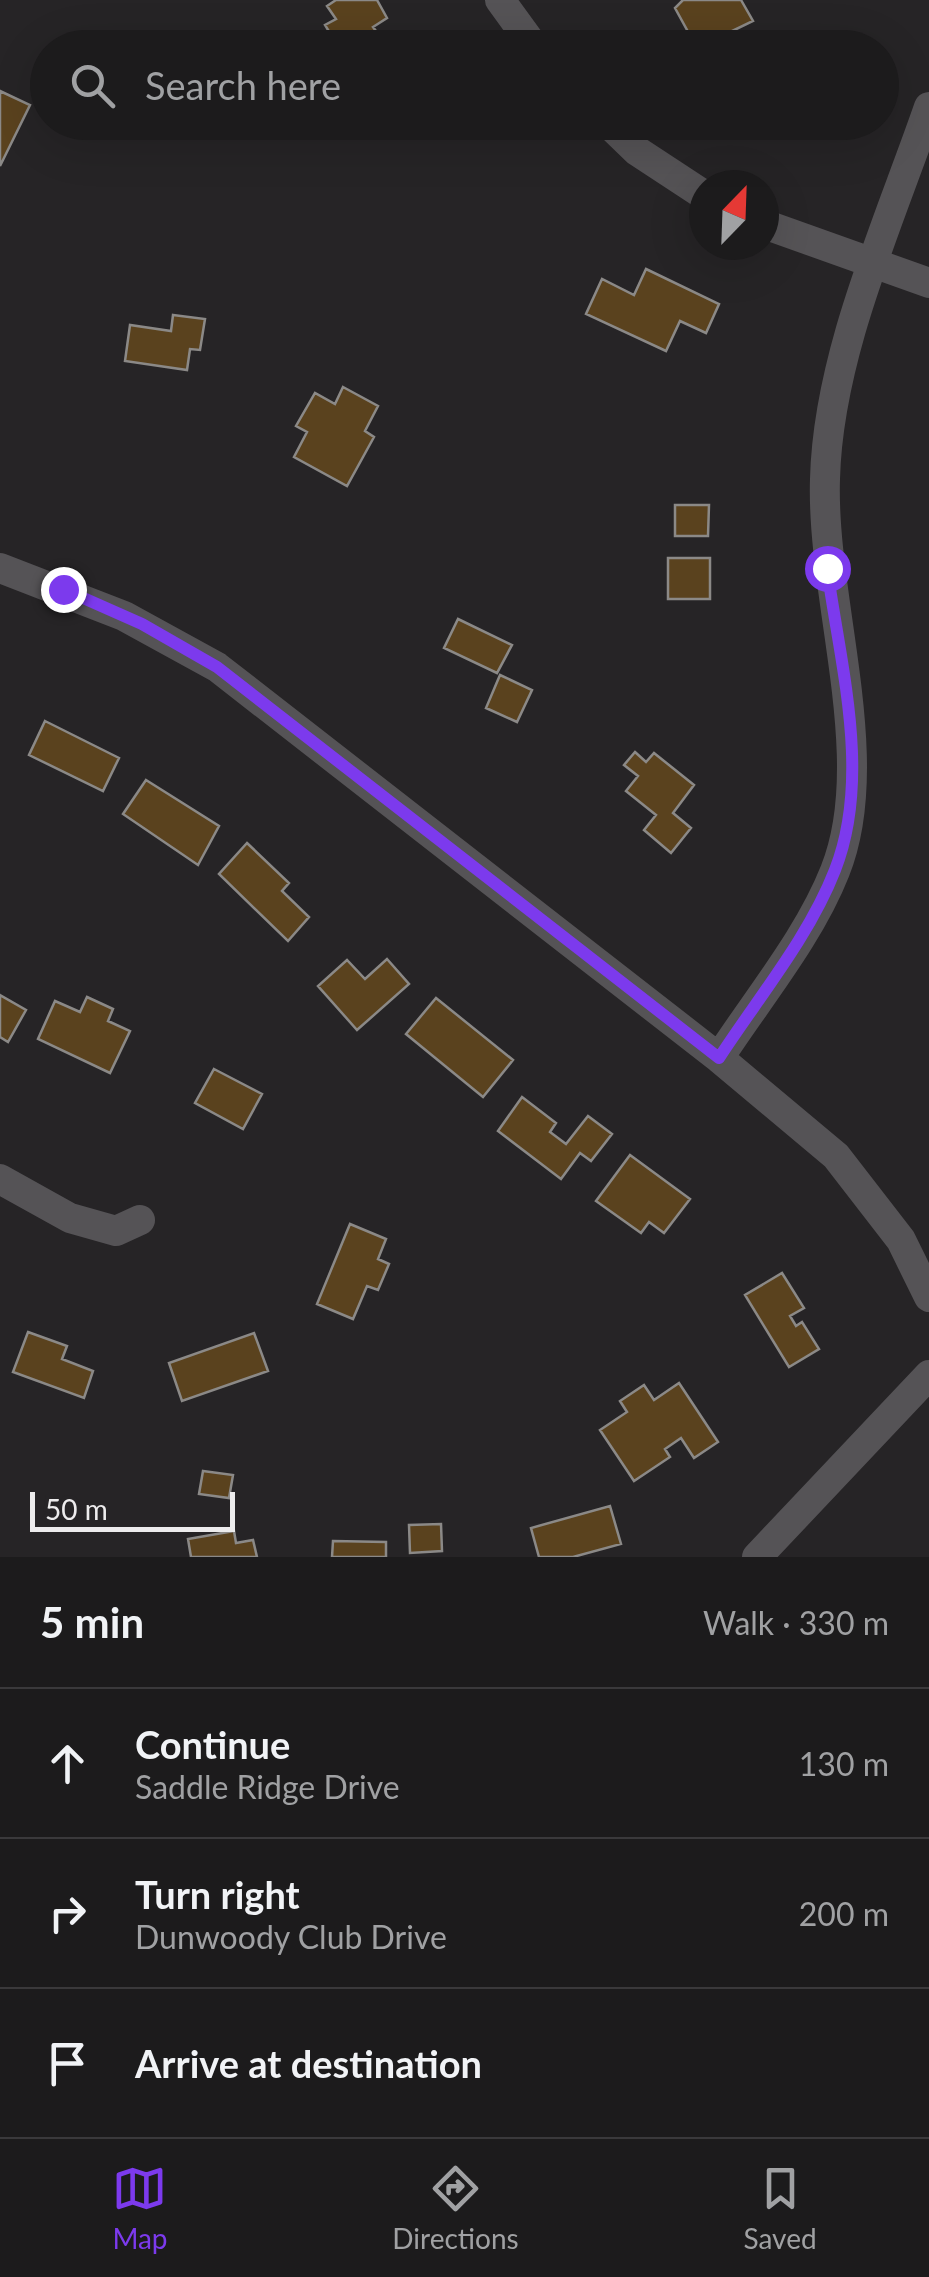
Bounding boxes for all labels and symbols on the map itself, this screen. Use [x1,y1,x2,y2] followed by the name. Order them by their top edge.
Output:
[689,170,779,260] north arrow
[805,546,851,592] route start
[41,567,87,613] route end
[30,1487,235,1532] scale bar

